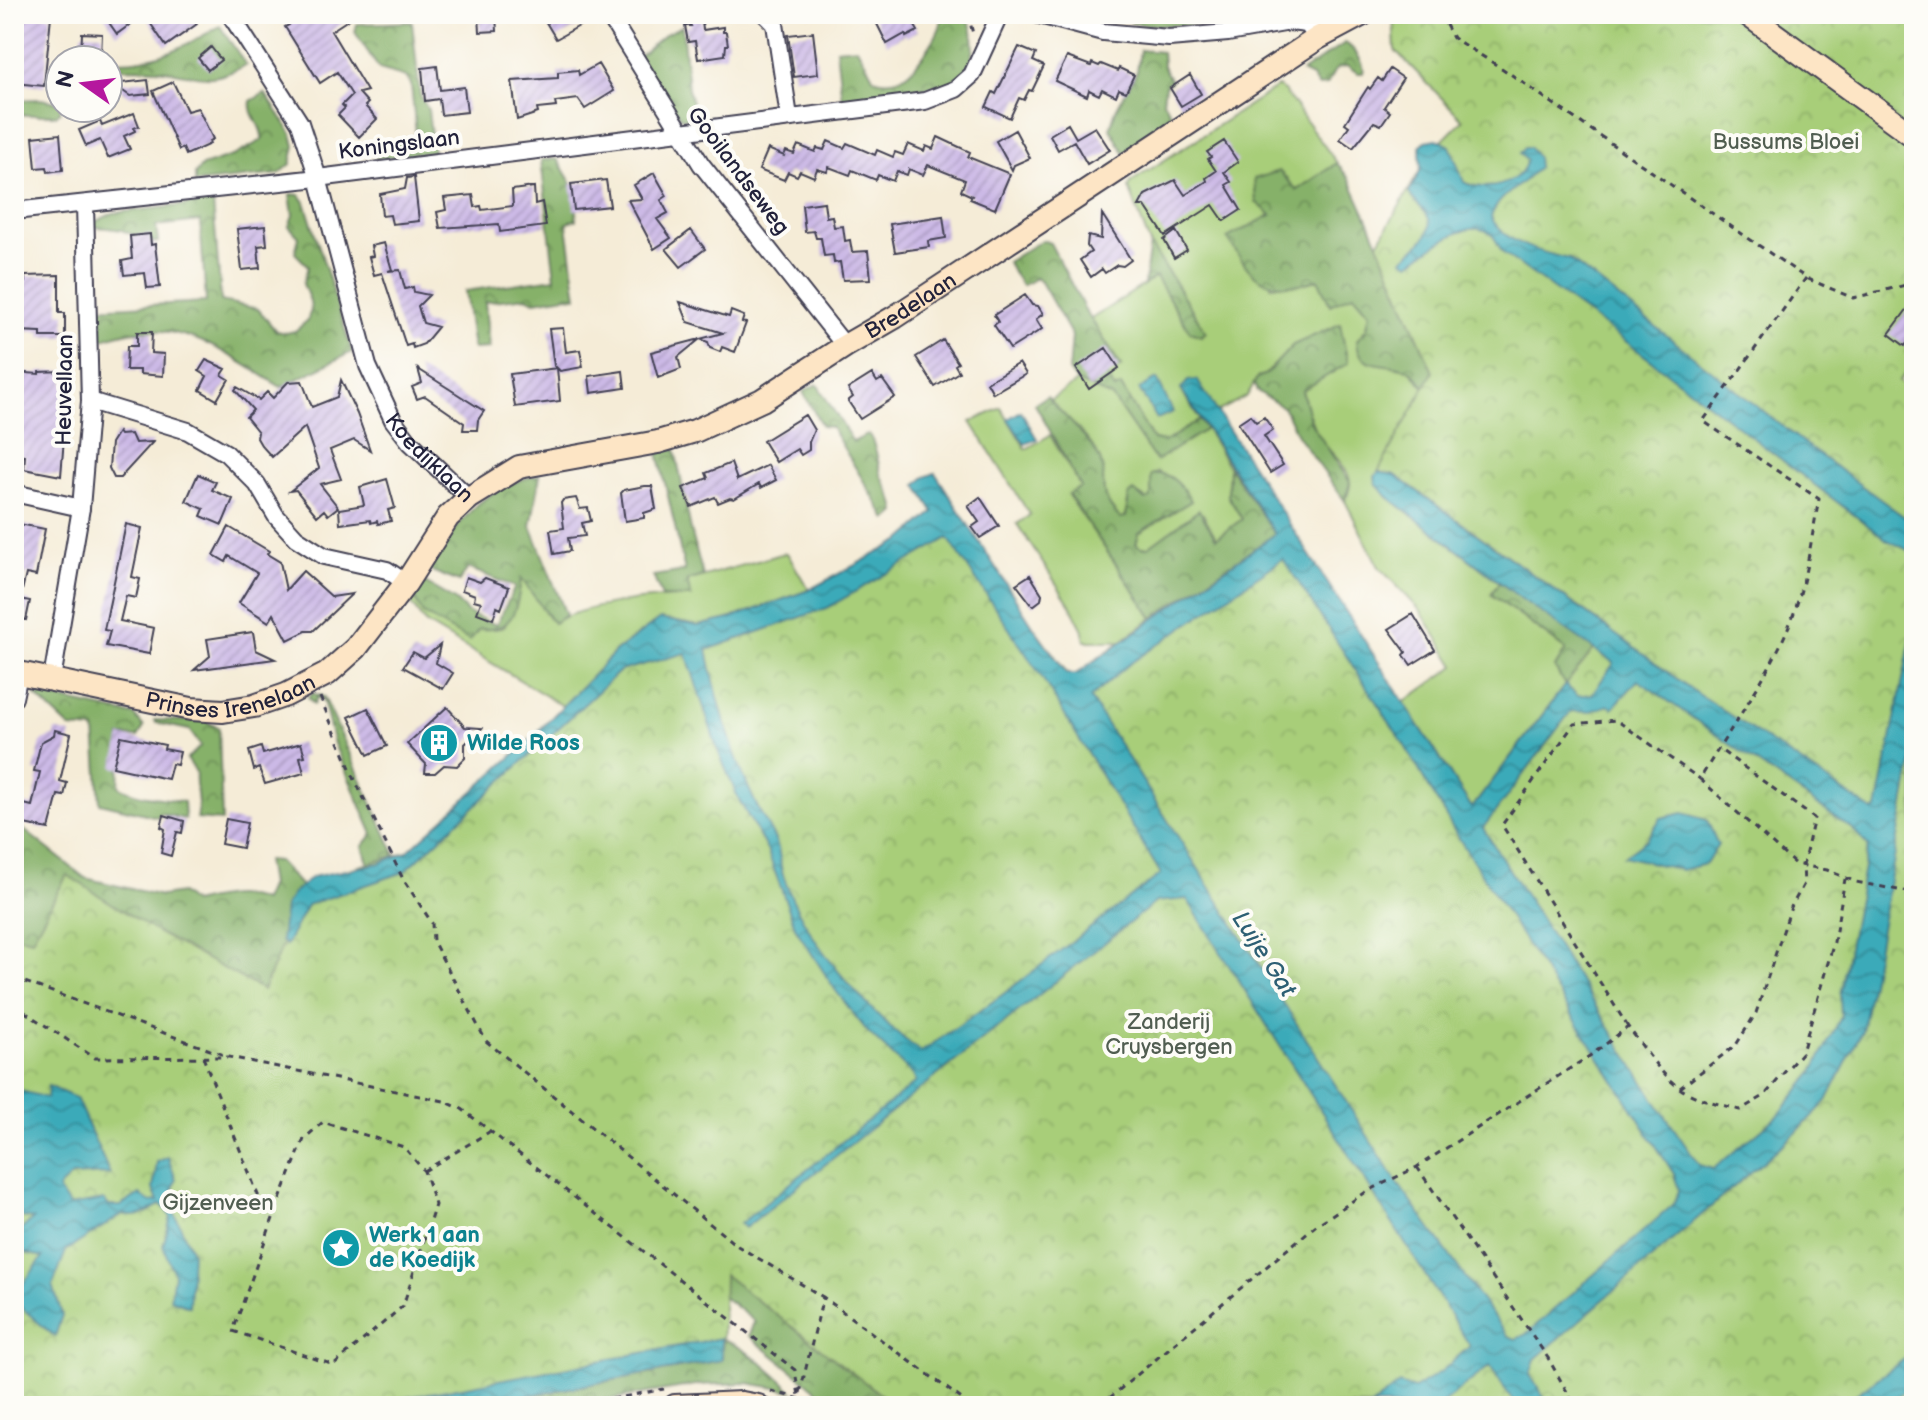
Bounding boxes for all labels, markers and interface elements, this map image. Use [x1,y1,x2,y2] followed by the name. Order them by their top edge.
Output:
[44,44,124,124] north arrow
[51,68,81,91] text: N
[681,102,795,240] street label: Gooilandseweg
[337,124,461,166] street label: Koningslaan
[1713,129,1859,156] park label: Bussums Bloei
[860,267,961,345] street label: Bredelaan
[51,334,79,446] street label: Heuvellaan
[379,408,479,509] street label: Koedijklaan
[143,669,320,725] street label: Prinses Irenelaan
[418,722,460,764] building icon: Wilde Roos
[467,730,580,757] place label: Wilde Roos
[1226,906,1303,1003] water label: Luije Gat
[1105,1009,1233,1061] park label: Zanderij Cruysbergen
[162,1190,274,1217] park label: Gijzenveen
[369,1222,480,1274] place label: Werk 1 aan de Koedijk
[320,1227,362,1269] place icon: Werk 1 aan de Koedijk

